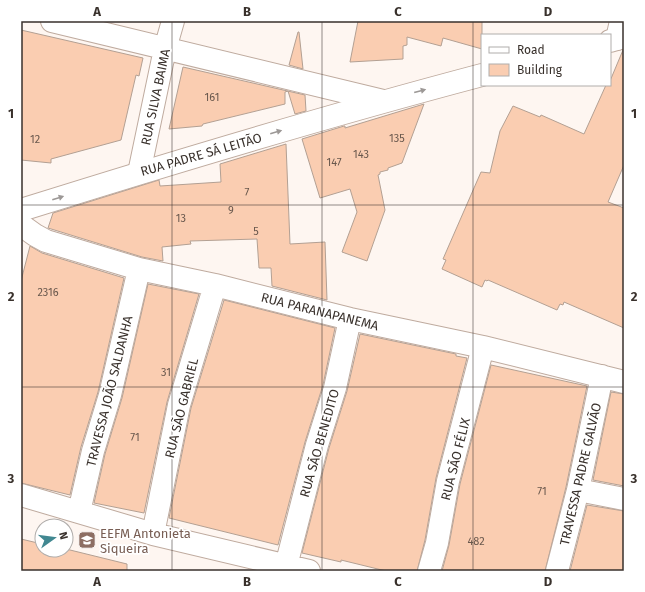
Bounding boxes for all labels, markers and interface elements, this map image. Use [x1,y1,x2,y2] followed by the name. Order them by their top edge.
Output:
[92,4,101,19] text: A
[243,4,251,19] text: B
[394,4,402,19] text: C
[544,4,553,19] text: D
[481,34,611,86] legend
[517,43,545,57] text: Road
[138,47,173,147] street label: RUA SILVA BAIMA
[517,63,563,77] text: Building
[414,88,426,94] one-way arrow
[205,91,219,104] house number: 161
[8,106,14,121] text: 1
[631,106,637,121] text: 1
[271,129,283,135] one-way arrow
[139,130,264,179] street label: RUA PADRE SÁ LEITÃO
[389,132,405,145] house number: 135
[30,133,40,146] house number: 12
[353,148,369,161] house number: 143
[326,156,342,169] house number: 147
[245,186,250,199] house number: 7
[53,195,65,201] one-way arrow
[228,204,234,217] house number: 9
[176,212,186,225] house number: 13
[253,225,259,238] house number: 5
[37,286,59,299] house number: 2316
[8,289,15,304] text: 2
[631,289,638,304] text: 2
[260,290,381,333] street label: RUA PARANAPANEMA
[83,314,136,468] street label: TRAVESSA JOÃO SALDANHA
[162,356,201,460] street label: RUA SÃO GABRIEL
[161,366,171,379] house number: 31
[297,387,342,499] street label: RUA SÃO BENEDITO
[557,401,604,547] street label: TRAVESSA PADRE GALVÃO
[438,416,473,502] street label: RUA SÃO FÉLIX
[130,431,140,444] house number: 71
[7,471,15,486] text: 3
[630,471,638,486] text: 3
[537,485,547,498] house number: 71
[34,518,74,558] north arrow
[100,526,191,556] place label: EEFM Antonieta Siqueira
[77,530,97,550] school or university icon: EEFM Antonieta Siqueira
[56,531,70,541] text: N
[467,535,485,548] house number: 482
[92,574,101,589] text: A
[243,574,251,589] text: B
[394,574,402,589] text: C
[544,574,553,589] text: D

